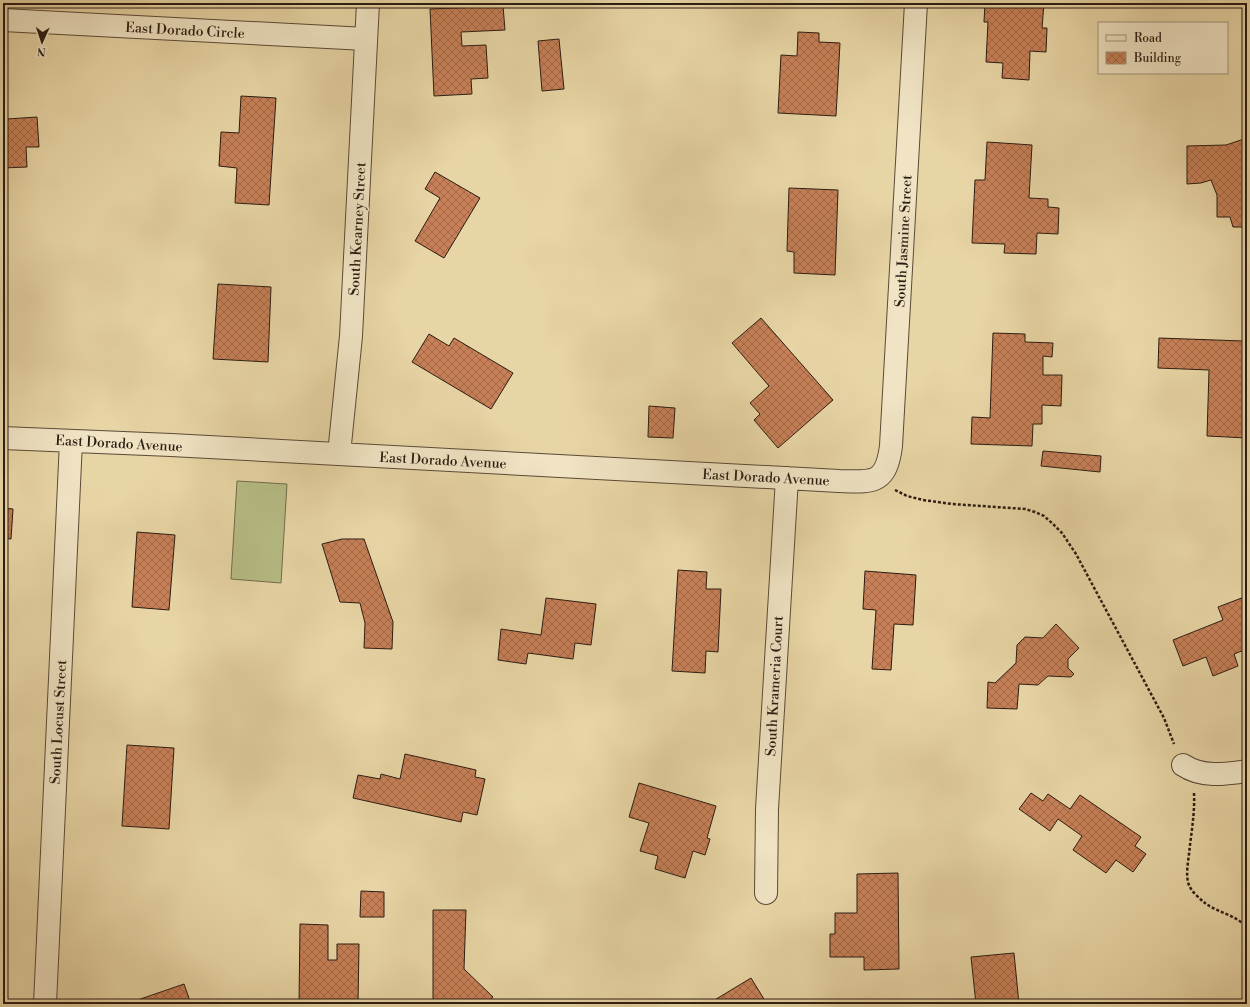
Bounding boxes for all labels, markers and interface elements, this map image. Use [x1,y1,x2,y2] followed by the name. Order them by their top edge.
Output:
[125,19,245,43] street label: East Dorado Circle
[22,22,62,62] north arrow
[1098,22,1228,74] legend
[1134,31,1162,46] text: Road
[37,44,46,58] text: N
[1133,51,1182,66] text: Building
[346,162,370,296] street label: South Kearney Street
[892,174,916,308] street label: South Jasmine Street
[55,432,183,456] street label: East Dorado Avenue
[379,449,507,473] street label: East Dorado Avenue
[702,466,830,490] street label: East Dorado Avenue
[762,615,788,757] street label: South Krameria Court
[47,659,71,785] street label: South Locust Street

